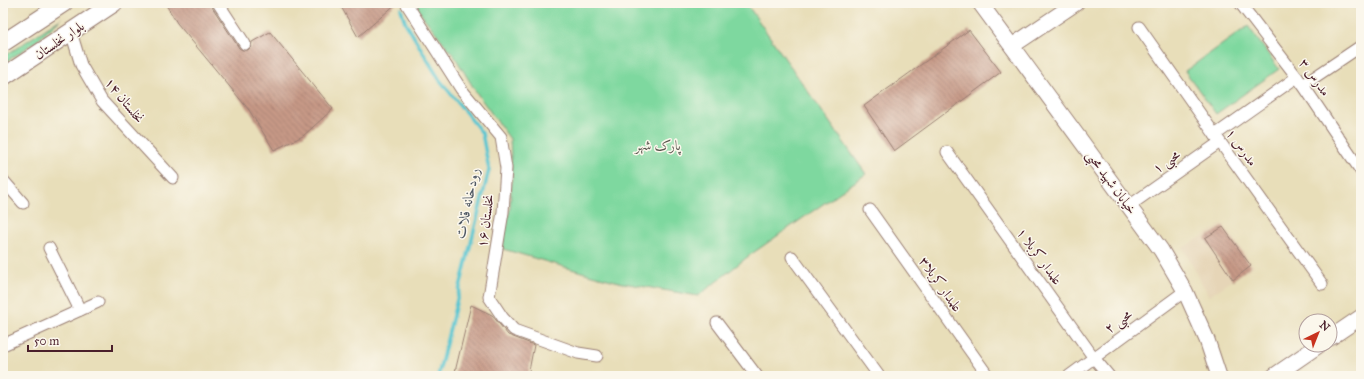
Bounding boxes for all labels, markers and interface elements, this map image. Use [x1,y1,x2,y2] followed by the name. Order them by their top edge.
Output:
[31,17,88,63] street label: بلوار نخلستان
[1295,55,1334,100] street label: مدرس ۳
[101,74,148,127] street label: نخلستان ۱۴
[1222,125,1261,170] street label: مدرس ۱
[633,137,682,156] park label: پارک شهر
[1149,146,1186,179] street label: محبی ۱
[1080,147,1141,220] street label: خیابان شهید محبی
[451,166,483,240] water label: رودخانه قلات
[473,193,498,249] street label: نخلستان ۱۶
[1013,224,1066,288] street label: علمدار کربلا ۱
[915,253,966,315] street label: علمدار کربلا۳
[1101,305,1138,339] street label: محبی ۲
[1298,313,1338,353] north arrow
[1317,318,1333,334] text: N
[28,327,112,353] scale bar
[34,334,59,348] text: 50 m

